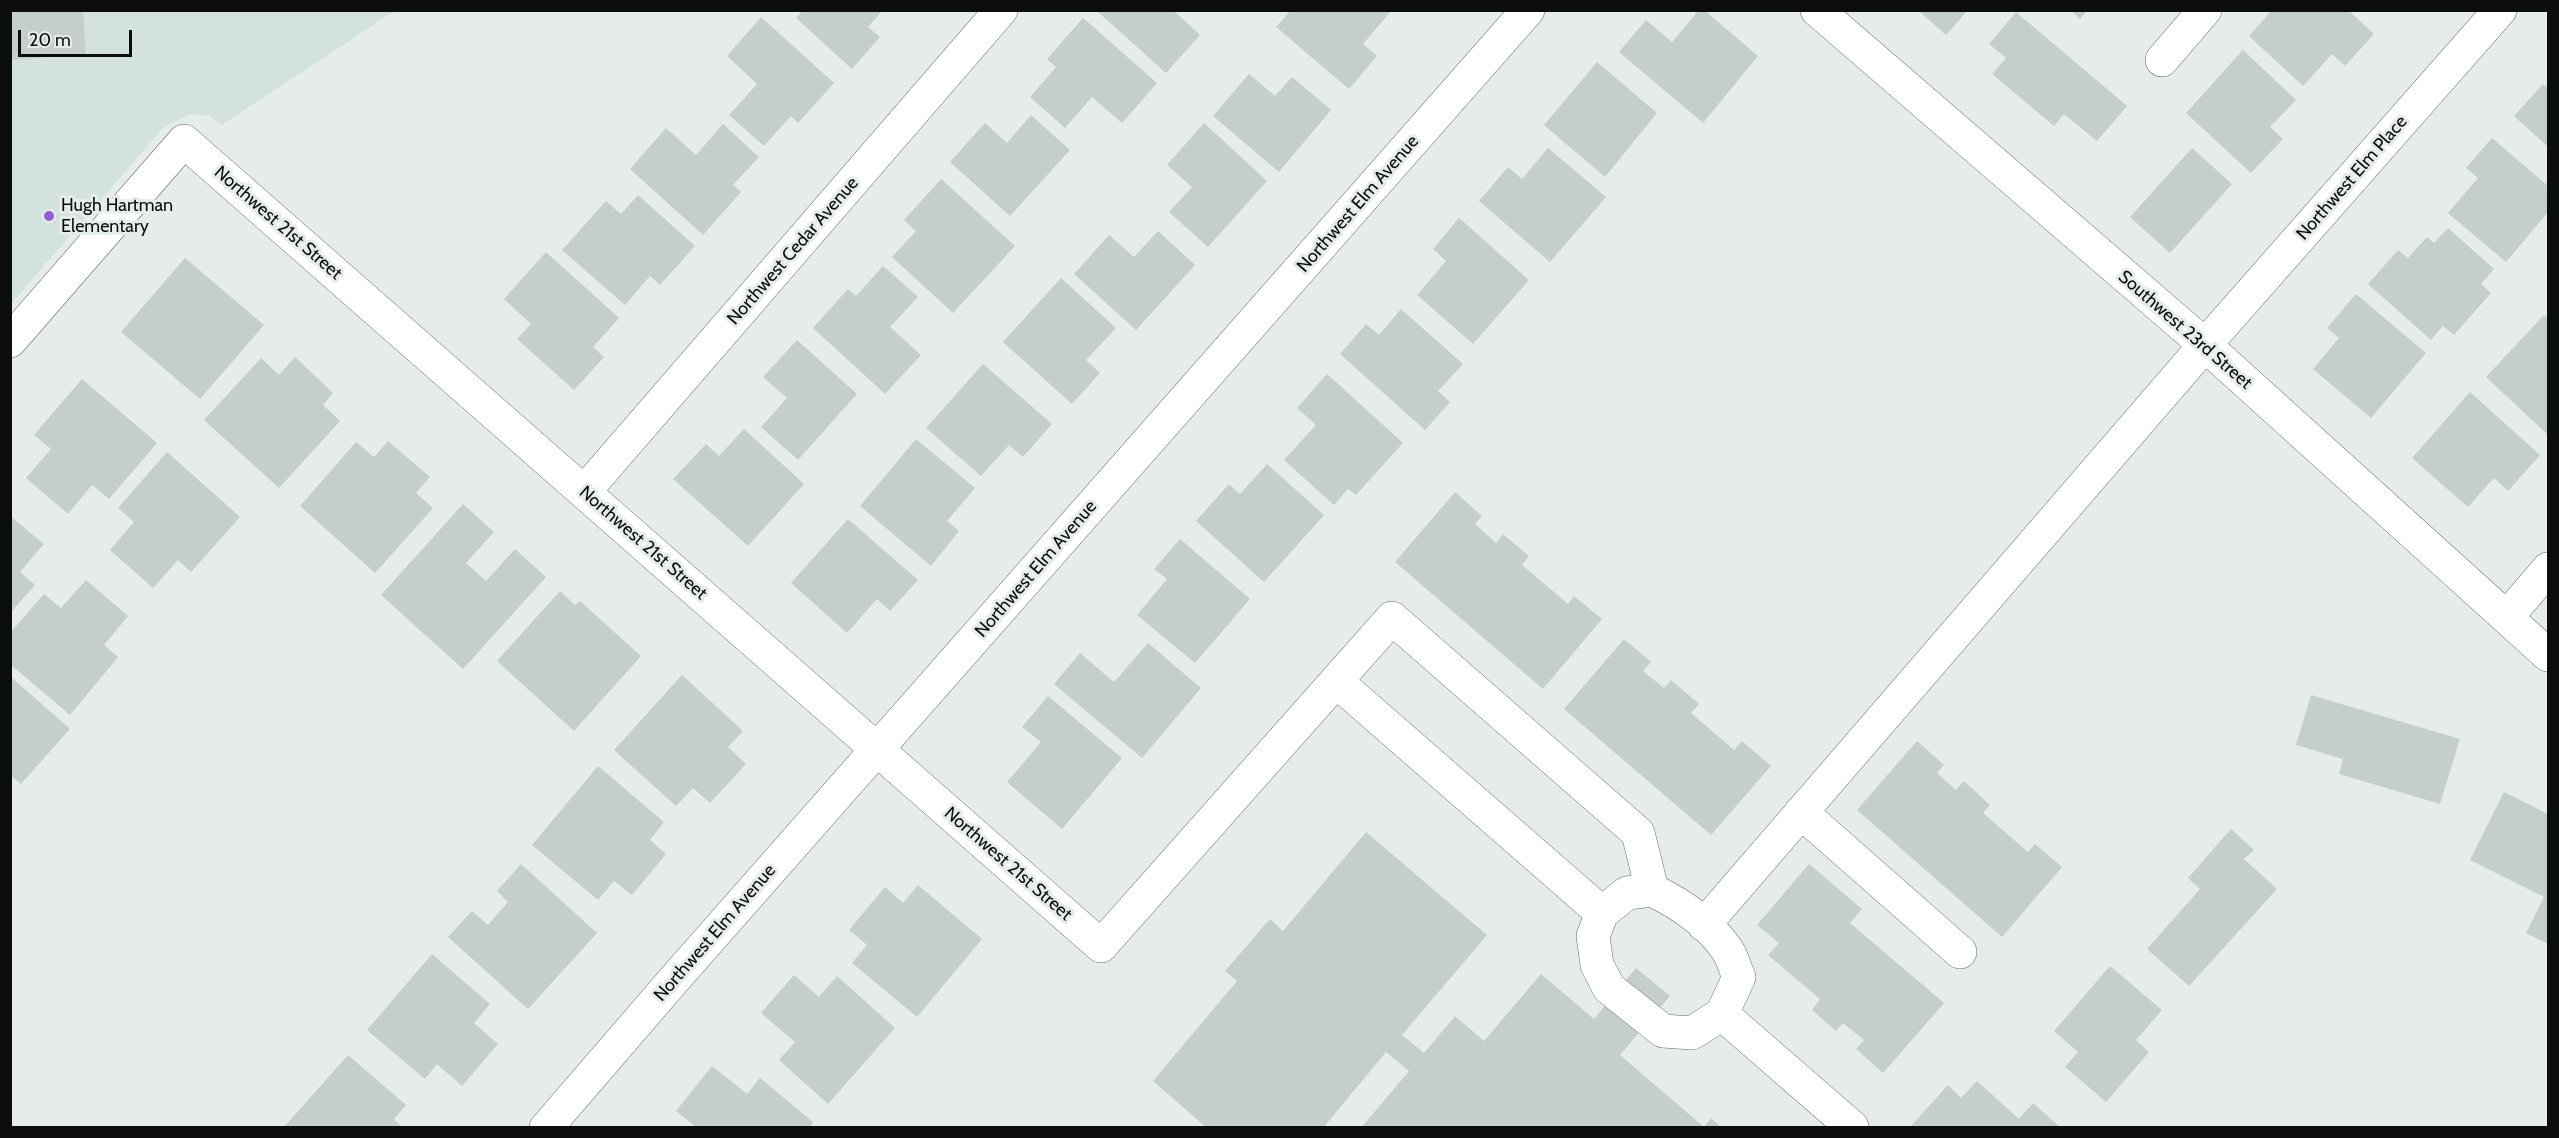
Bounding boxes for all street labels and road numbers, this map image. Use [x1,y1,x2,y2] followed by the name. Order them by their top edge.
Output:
[2292,111,2412,245] street label: Northwest Elm Place
[1293,131,1423,277] street label: Northwest Elm Avenue
[210,162,346,284] street label: Northwest 21st Street
[723,173,863,329] street label: Northwest Cedar Avenue
[2114,266,2256,394] street label: Southwest 23rd Street
[575,482,711,604] street label: Northwest 21st Street
[971,496,1101,642] street label: Northwest Elm Avenue
[940,803,1076,925] street label: Northwest 21st Street
[650,860,780,1006] street label: Northwest Elm Avenue

